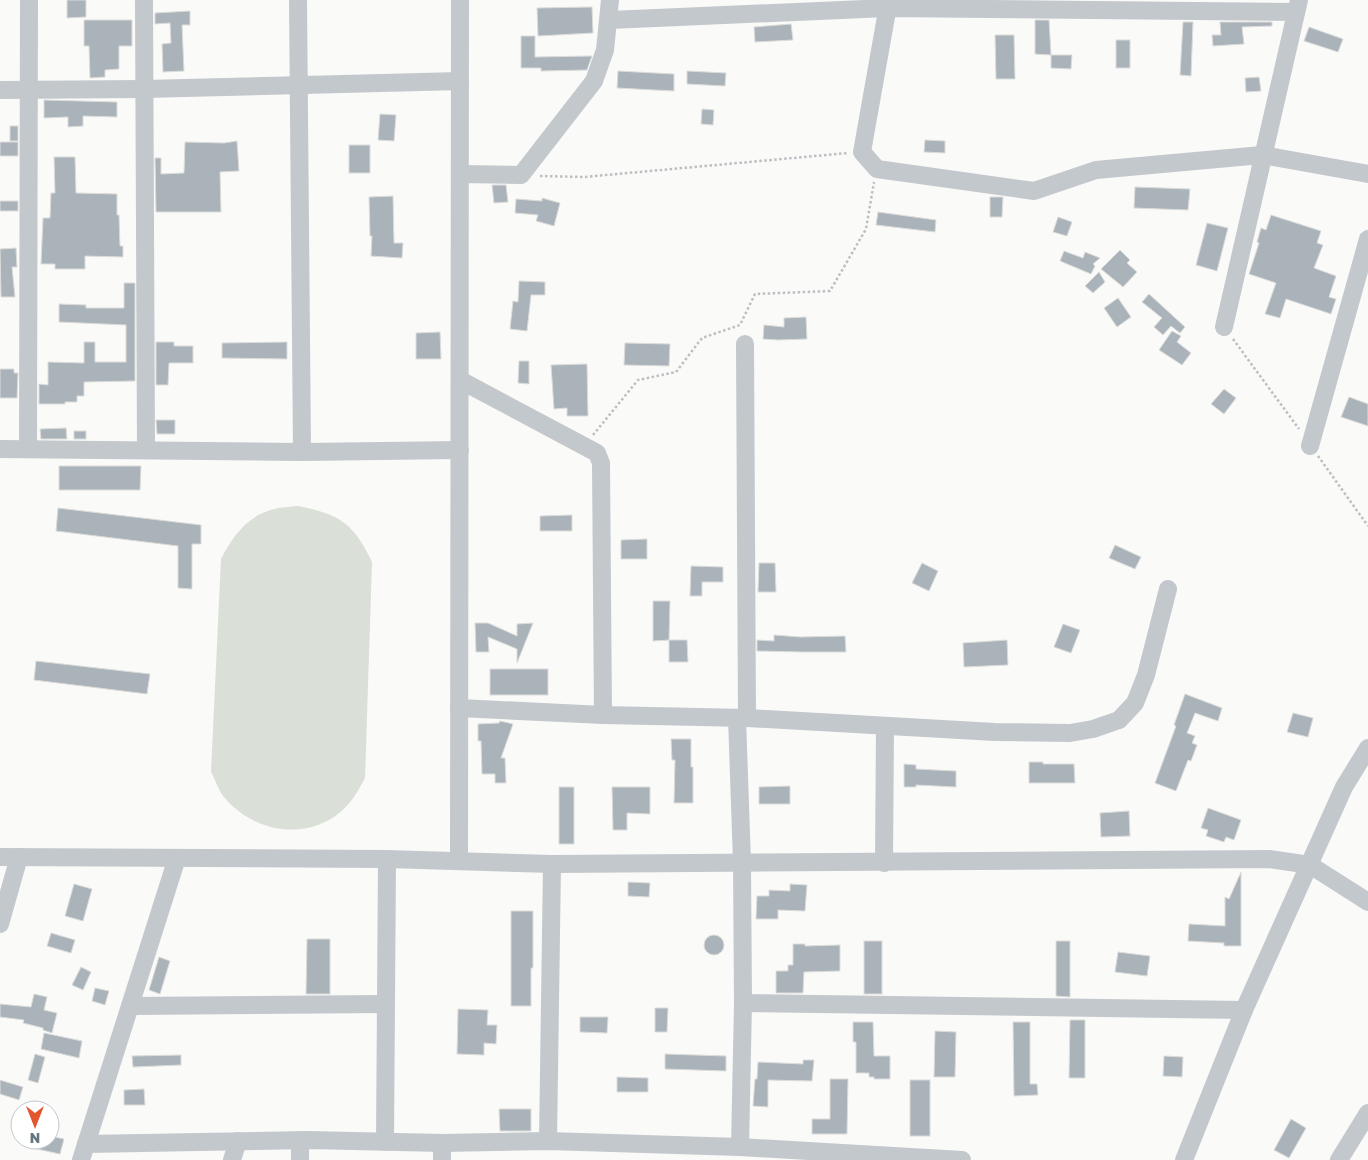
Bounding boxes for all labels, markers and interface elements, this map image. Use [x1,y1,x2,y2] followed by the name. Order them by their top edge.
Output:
[10,1100,60,1150] north arrow
[30,1130,40,1147] text: N

